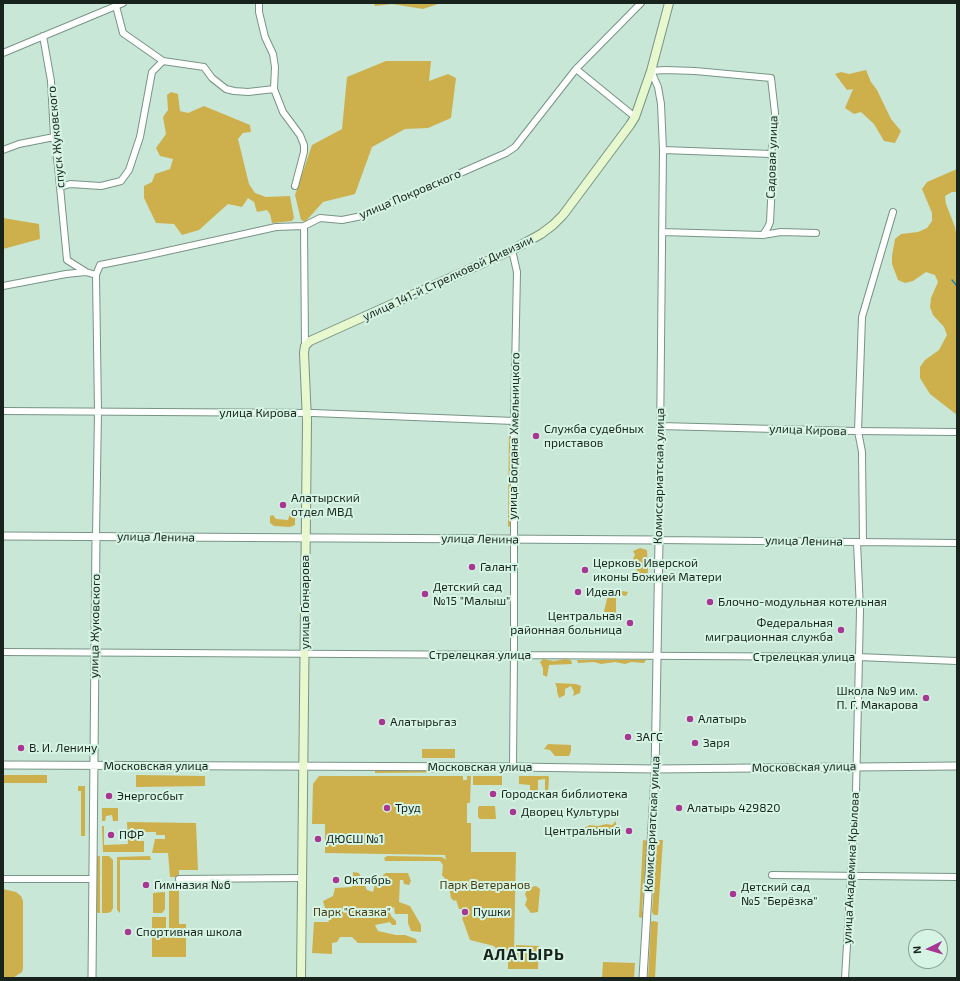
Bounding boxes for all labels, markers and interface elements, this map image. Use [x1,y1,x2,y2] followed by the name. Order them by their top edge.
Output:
[44,85,68,189] street label: спуск Жуковского
[763,115,781,199] street label: Садовая улица
[357,166,463,222] street label: улица Покровского
[360,232,536,324] street label: улица 141-й Стрелковой Дивизии
[505,352,523,520] street label: улица Богдана Хмельницкого
[219,406,297,420] street label: улица Кирова
[651,408,667,544] street label: Комиссариатская улица
[769,421,847,439] street label: улица Кирова
[544,422,644,450] place label: Служба судебных приставов
[531,431,541,441] marker: Служба судебных приставов
[291,491,360,519] place label: Алатырский отдел МВД
[278,500,288,510] marker: Алатырский отдел МВД
[117,529,195,545] street label: улица Ленина
[441,531,519,547] street label: улица Ленина
[765,533,843,549] street label: улица Ленина
[298,555,312,649] street label: улица Гончарова
[593,556,722,584] place label: Церковь Иверской иконы Божией Матери
[480,560,518,574] place label: Галант
[467,562,477,572] marker: Галант
[580,565,590,575] marker: Церковь Иверской иконы Божией Матери
[87,574,103,678] street label: улица Жуковского
[433,580,510,608] place label: Детский сад №15 "Малыш"
[586,585,621,599] place label: Идеал
[573,587,583,597] marker: Идеал
[420,589,430,599] marker: Детский сад №15 "Малыш"
[718,595,887,609] place label: Блочно-модульная котельная
[705,597,715,607] marker: Блочно-модульная котельная
[510,609,622,637] place label: Центральная районная больница
[705,616,833,644] place label: Федеральная миграционная служба
[625,618,635,628] marker: Центральная районная больница
[836,625,846,635] marker: Федеральная миграционная служба
[429,648,531,662] street label: Стрелецкая улица
[753,650,855,664] street label: Стрелецкая улица
[837,684,918,712] place label: Школа №9 им. П. Г. Макарова
[921,693,931,703] marker: Школа №9 им. П. Г. Макарова
[698,712,747,726] place label: Алатырь
[685,714,695,724] marker: Алатырь
[390,715,457,729] place label: Алатырьгаз
[377,717,387,727] marker: Алатырьгаз
[636,730,663,744] place label: ЗАГС
[623,732,633,742] marker: ЗАГС
[703,736,730,750] place label: Заря
[690,738,700,748] marker: Заря
[29,741,97,755] place label: В. И. Ленину
[16,743,26,753] marker: В. И. Ленину
[641,755,663,893] street label: Комиссариатская улица
[104,759,208,773] street label: Московская улица
[751,759,857,775] street label: Московская улица
[428,760,532,774] street label: Московская улица
[501,787,628,801] place label: Городская библиотека
[117,789,184,803] place label: Энергосбыт
[488,789,498,799] marker: Городская библиотека
[104,791,114,801] marker: Энергосбыт
[840,792,862,944] street label: улица Академика Крылова
[395,801,421,815] place label: Труд
[687,801,780,815] place label: Алатырь 429820
[382,803,392,813] marker: Труд
[674,803,684,813] marker: Алатырь 429820
[521,805,619,819] place label: Дворец Культуры
[508,807,518,817] marker: Дворец Культуры
[544,824,621,838] place label: Центральный
[624,826,634,836] marker: Центральный
[119,828,144,842] place label: ПФР
[106,830,116,840] marker: ПФР
[326,832,384,846] place label: ДЮСШ №1
[313,834,323,844] marker: ДЮСШ №1
[344,873,391,887] place label: Октябрь
[331,875,341,885] marker: Октябрь
[154,878,230,892] place label: Гимназия №6
[440,878,530,892] park label: Парк Ветеранов
[141,880,151,890] marker: Гимназия №6
[741,880,817,908] place label: Детский сад №5 "Берёзка"
[728,889,738,899] marker: Детский сад №5 "Берёзка"
[313,905,391,919] park label: Парк "Сказка"
[473,905,511,919] place label: Пушки
[460,907,470,917] marker: Пушки
[136,925,242,939] place label: Спортивная школа
[123,927,133,937] marker: Спортивная школа
[908,929,948,969] north arrow
[483,945,565,965] district label: АЛАТЫРЬ
[910,945,923,955] text: N

